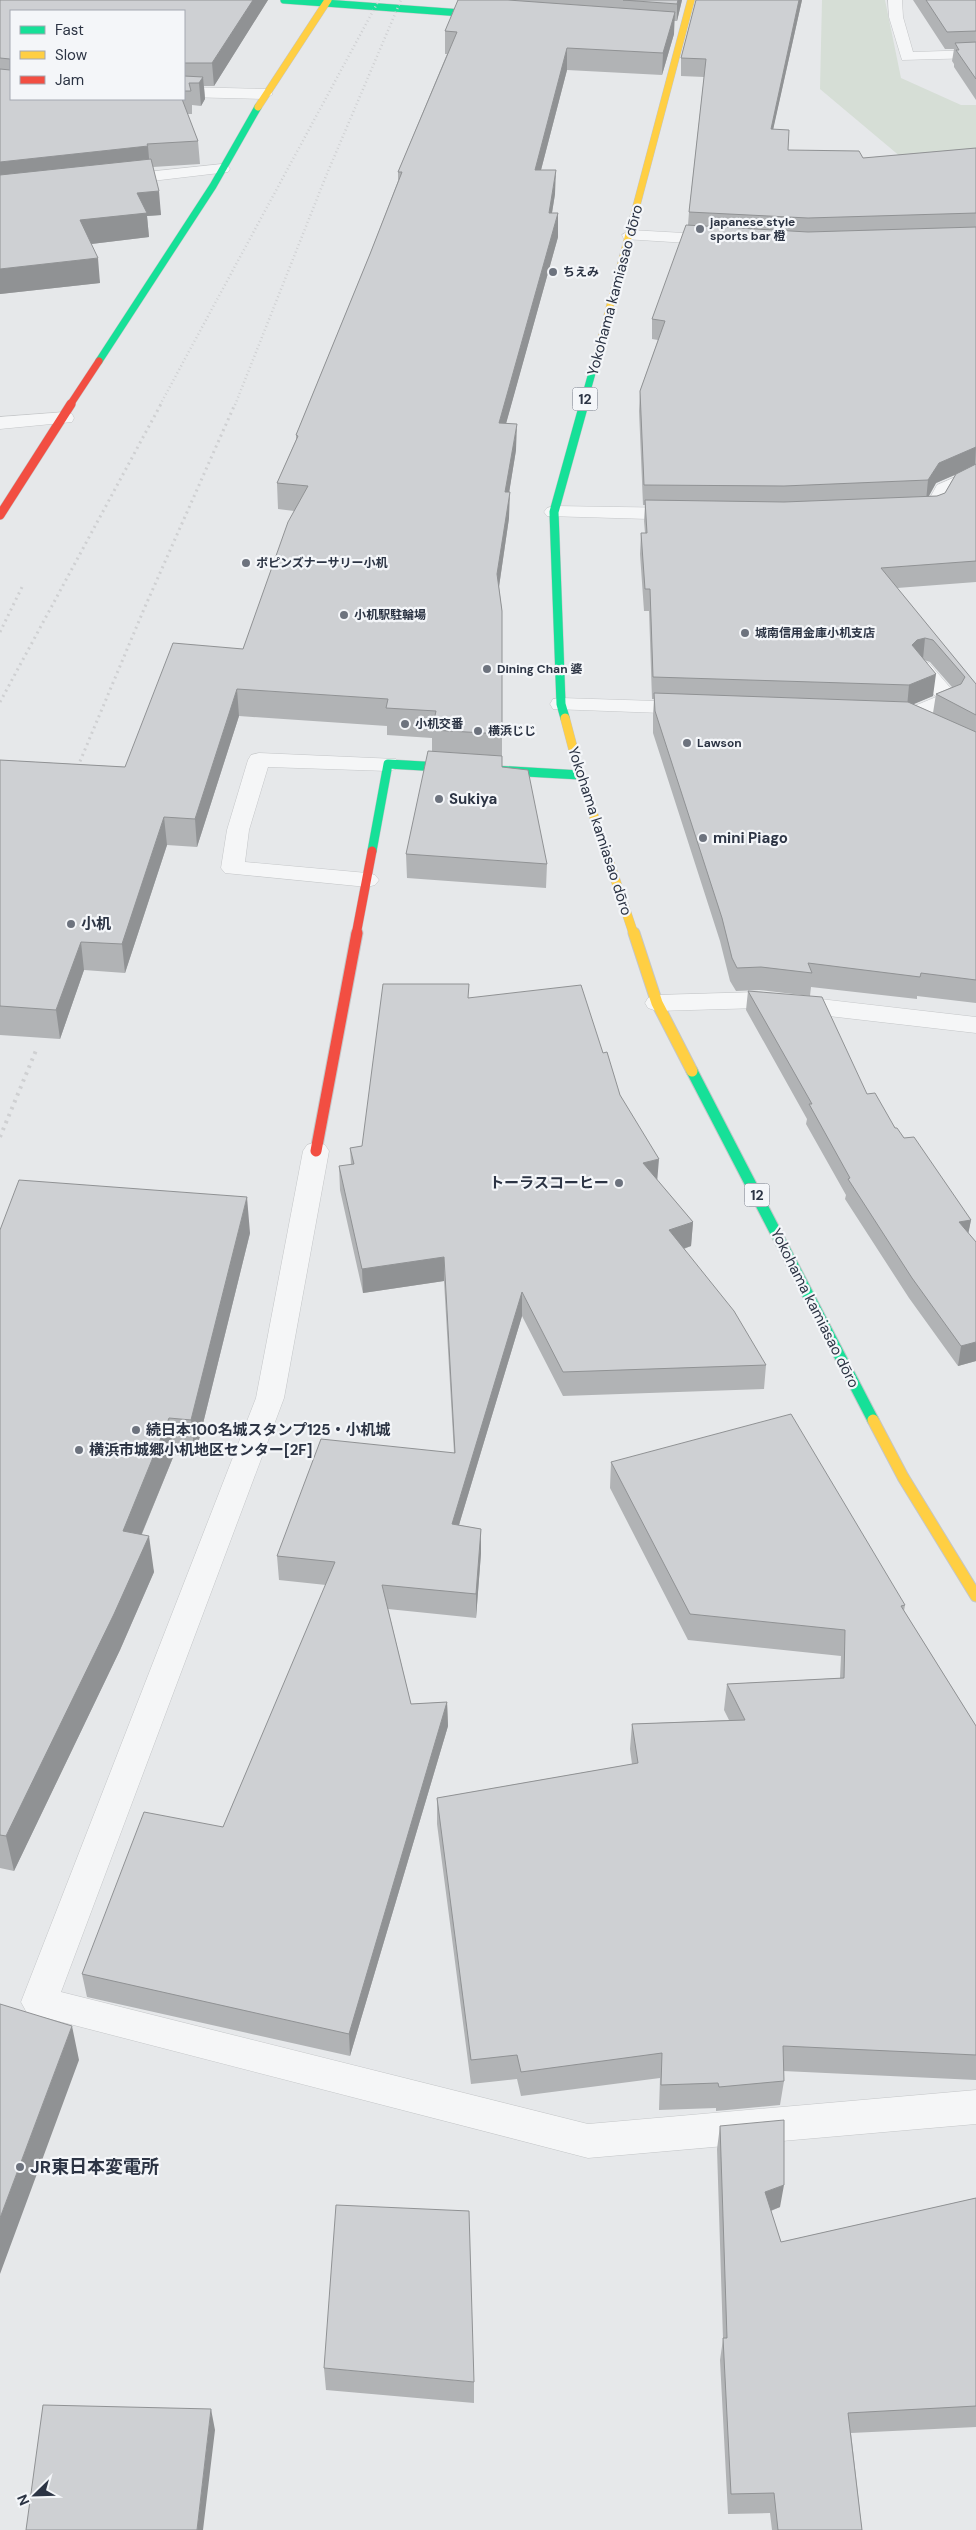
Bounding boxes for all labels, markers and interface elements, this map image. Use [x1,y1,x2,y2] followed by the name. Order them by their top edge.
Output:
[10,10,185,100] legend
[55,20,84,40] text: Fast
[55,45,88,65] text: Slow
[55,70,84,90] text: Jam
[583,202,648,378] street label: Yokohama kamiasao dōro
[709,214,795,244] place label: japanese style sports bar 橙
[694,223,706,235] marker: japanese style sports bar 橙
[563,264,599,280] place label: ちえみ
[547,266,559,278] marker: ちえみ
[572,388,598,410] road number: 12
[256,555,389,571] place label: ポピンズナーサリー小机
[240,557,252,569] marker: ポピンズナーサリー小机
[354,607,426,623] place label: 小机駅駐輪場
[338,609,350,621] marker: 小机駅駐輪場
[755,625,875,641] place label: 城南信用金庫小机支店
[739,627,751,639] marker: 城南信用金庫小机支店
[497,661,582,677] place label: Dining Chan 婆
[481,663,493,675] marker: Dining Chan 婆
[415,716,464,732] place label: 小机交番
[399,718,411,730] marker: 小机交番
[488,723,536,739] place label: 横浜じじ
[472,725,484,737] marker: 横浜じじ
[697,735,742,751] place label: Lawson
[681,737,693,749] marker: Lawson
[563,744,637,918] street label: Yokohama kamiasao dōro
[449,789,497,809] place label: Sukiya
[433,793,445,805] marker: Sukiya
[713,828,788,848] place label: mini Piago
[697,832,709,844] marker: mini Piago
[81,914,111,934] place label: 小机
[65,918,77,930] marker: 小机
[489,1173,609,1193] place label: トーラスコーヒー
[613,1177,625,1189] marker: トーラスコーヒー
[744,1184,770,1206] road number: 12
[766,1225,864,1391] street label: Yokohama kamiasao dōro
[146,1420,391,1440] place label: 続日本100名城スタンプ125・小机城
[130,1424,142,1436] marker: 続日本100名城スタンプ125・小机城
[89,1440,312,1460] place label: 横浜市城郷小机地区センター[2F]
[73,1444,85,1456] marker: 横浜市城郷小机地区センター[2F]
[30,2155,159,2179] place label: JR東日本変電所
[14,2161,26,2173] marker: JR東日本変電所
[10,2470,60,2520] north arrow
[13,2492,33,2508] text: N

